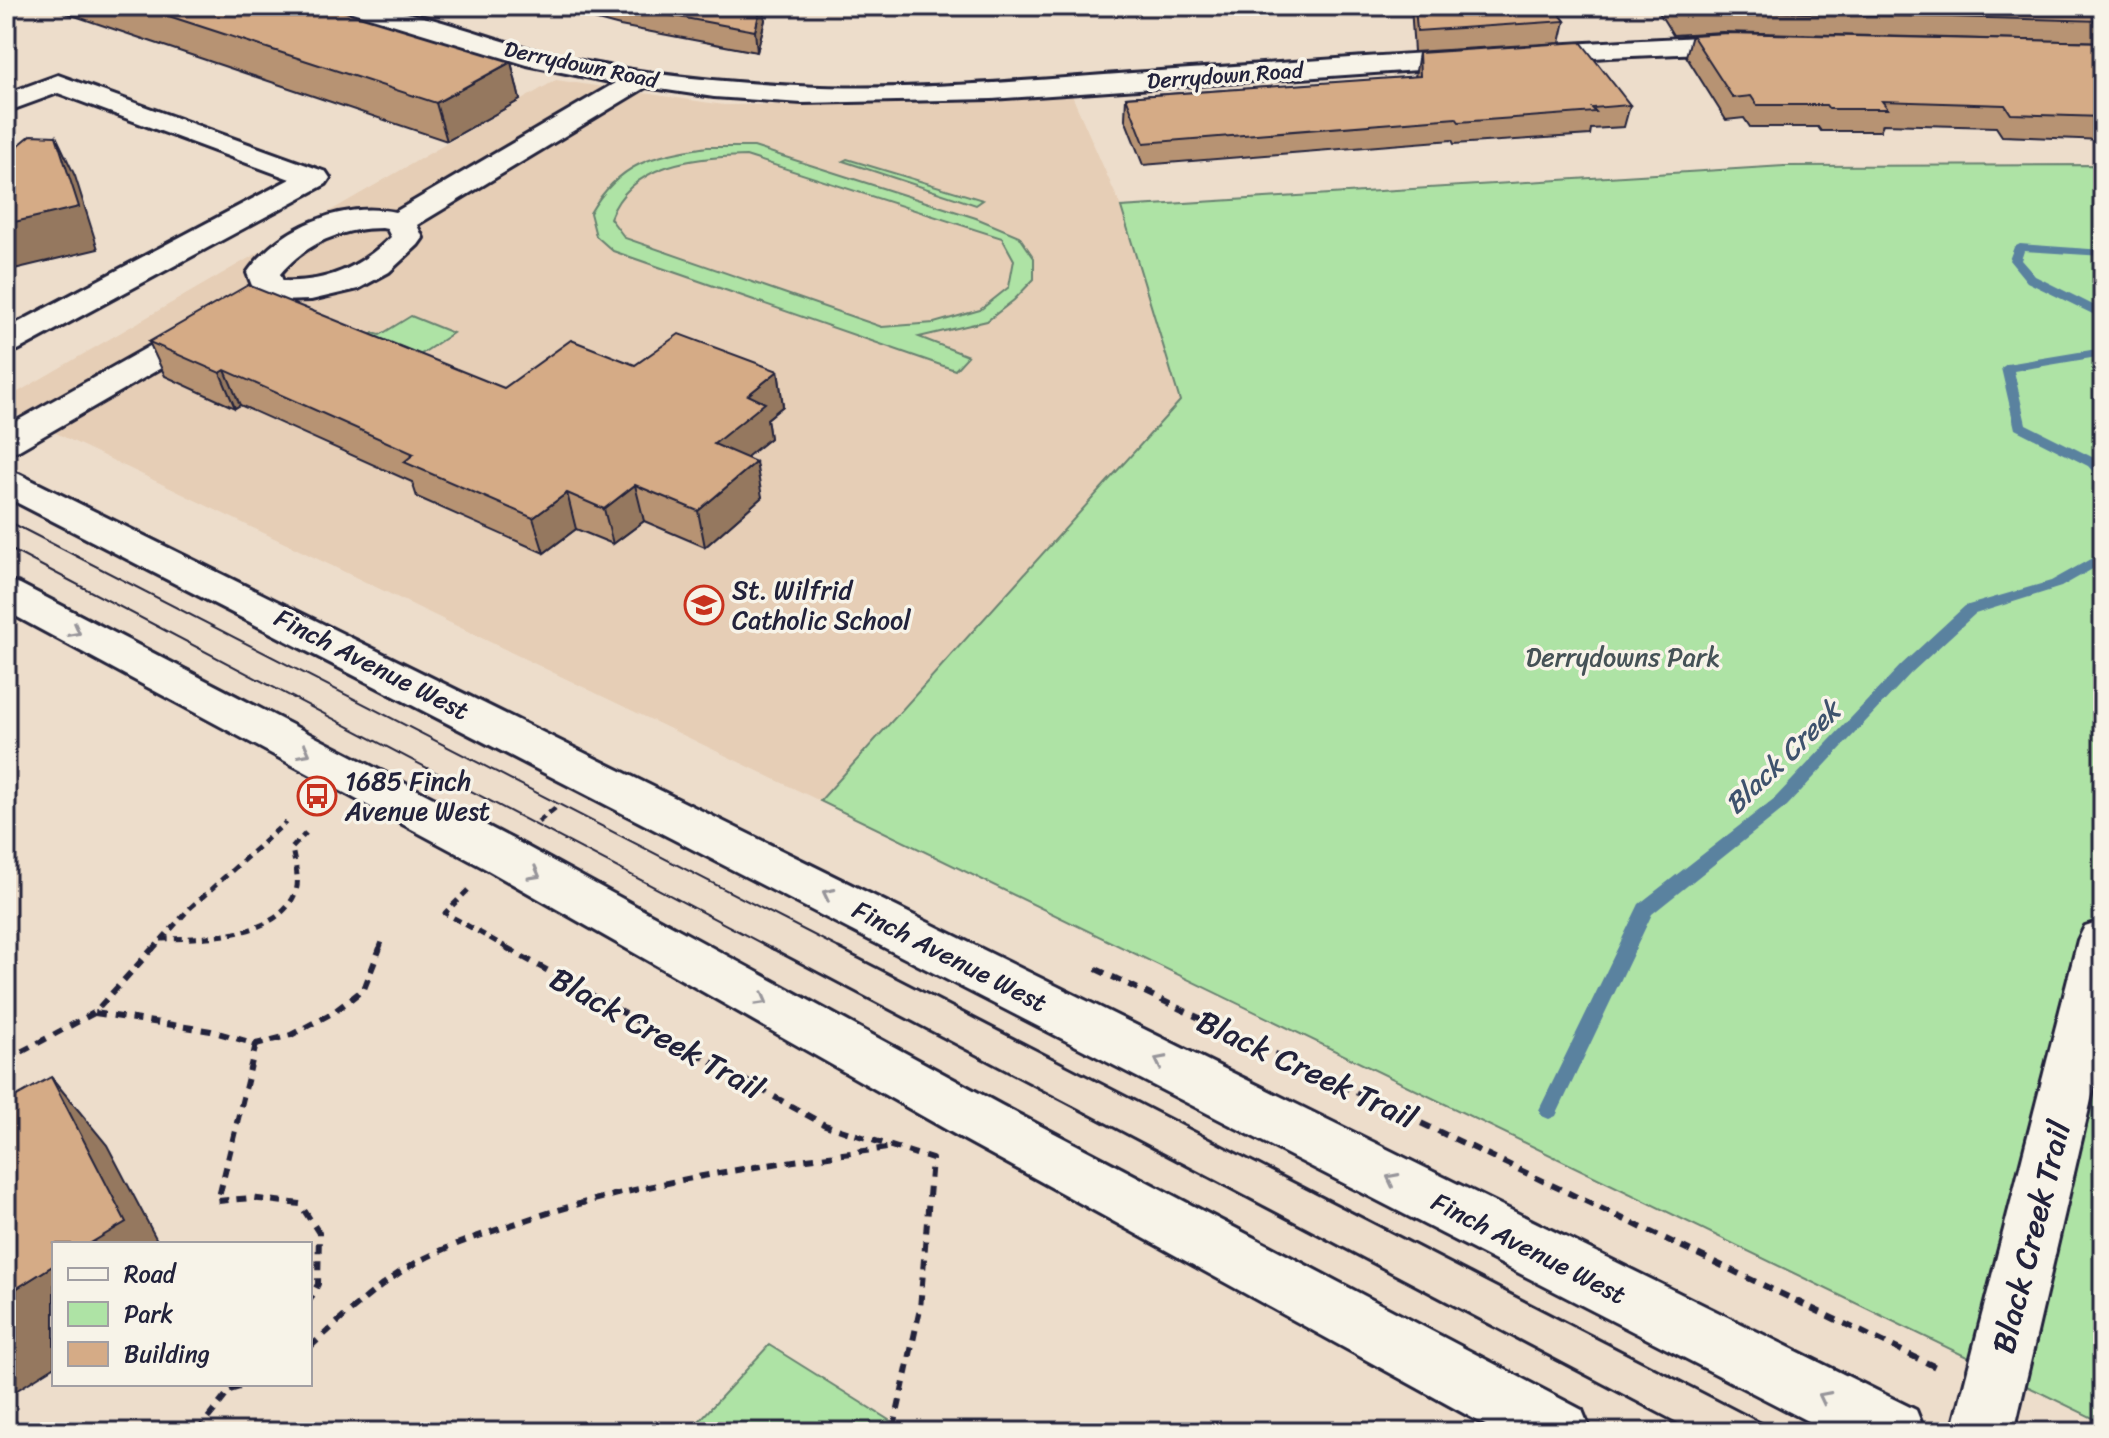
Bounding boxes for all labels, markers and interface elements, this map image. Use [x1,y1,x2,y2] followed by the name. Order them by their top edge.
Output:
[500,29,663,100] street label: Derrydown Road
[1146,50,1306,100] street label: Derrydown Road
[732,567,911,643] place label: St. Wilfrid Catholic School
[683,584,725,626] school or university icon: St. Wilfrid Catholic School
[266,595,478,733] street label: Finch Avenue West
[67,621,81,636] one-way arrow
[1526,634,1720,680] park label: Derrydowns Park
[1712,686,1855,826] water label: Black Creek
[297,742,312,757] one-way arrow
[344,758,490,834] place label: 1685 Finch Avenue West
[296,775,338,817] bus stop icon: 1685 Finch Avenue West
[527,864,541,879] one-way arrow
[844,887,1056,1025] street label: Finch Avenue West
[821,888,836,903] one-way arrow
[539,951,775,1116] street label: Black Creek Trail
[753,990,768,1006] one-way arrow
[1187,993,1427,1146] street label: Black Creek Trail
[1153,1056,1168,1071] one-way arrow
[1975,1114,2088,1359] street label: Black Creek Trail
[1385,1173,1400,1188] one-way arrow
[1423,1179,1635,1317] street label: Finch Avenue West
[52,1242,312,1386] legend
[124,1253,178,1295] text: Road
[124,1293,173,1335] text: Park
[124,1333,210,1375] text: Building
[1817,1391,1832,1407] one-way arrow

